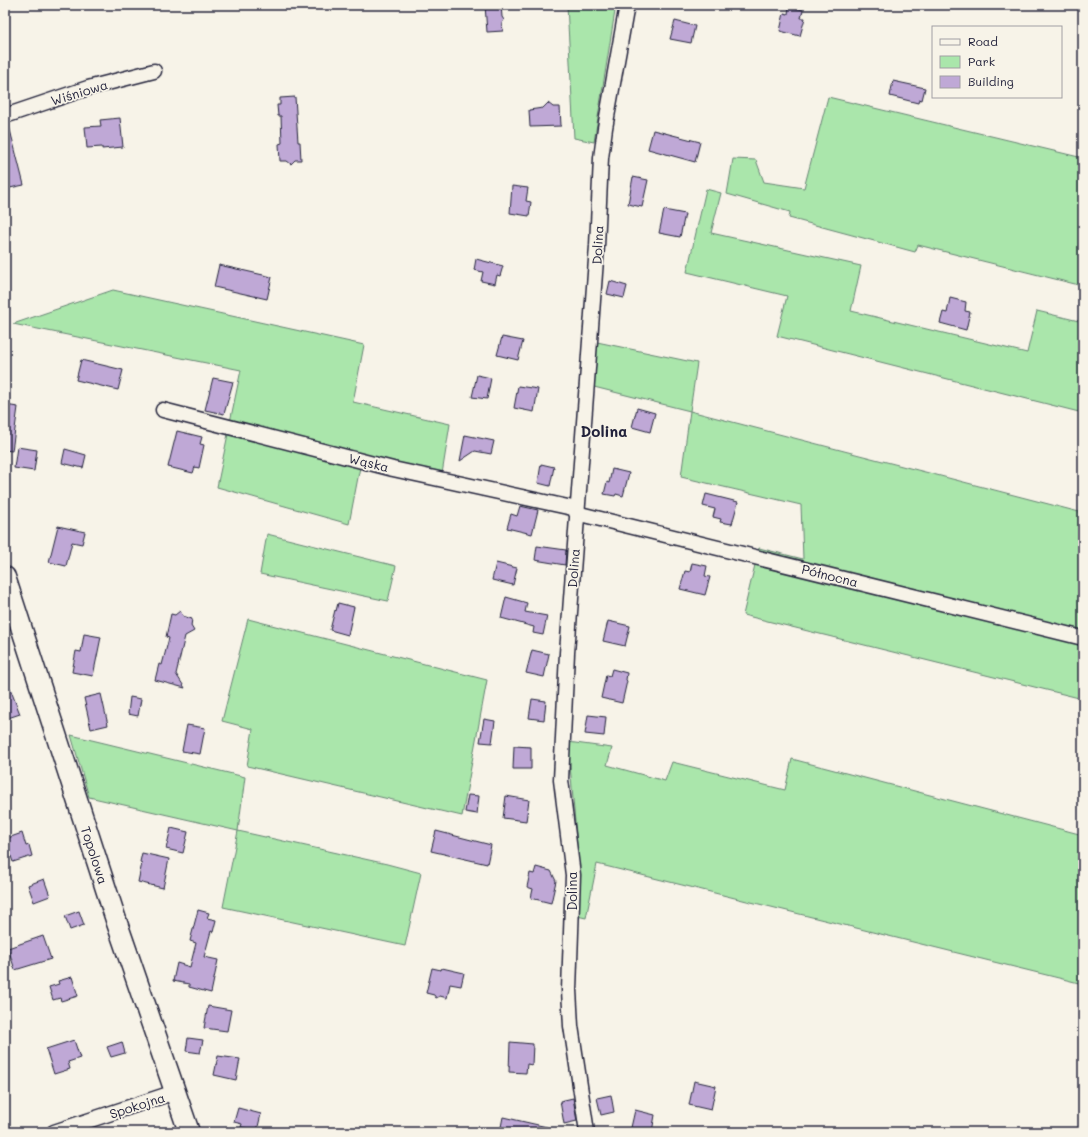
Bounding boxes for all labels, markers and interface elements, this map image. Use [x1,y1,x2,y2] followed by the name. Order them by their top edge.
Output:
[932,26,1062,98] legend
[968,33,998,49] text: Road
[968,53,995,69] text: Park
[968,73,1014,89] text: Building
[48,75,110,109] street label: Wiśniowa
[587,225,607,265] street label: Dolina
[581,421,627,441] district label: Dolina
[347,449,391,475] street label: Wąska
[563,548,583,588] street label: Dolina
[800,560,860,590] street label: Północna
[78,824,112,886] street label: Topolowa
[563,871,580,911] street label: Dolina
[107,1088,167,1122] street label: Spokojna

